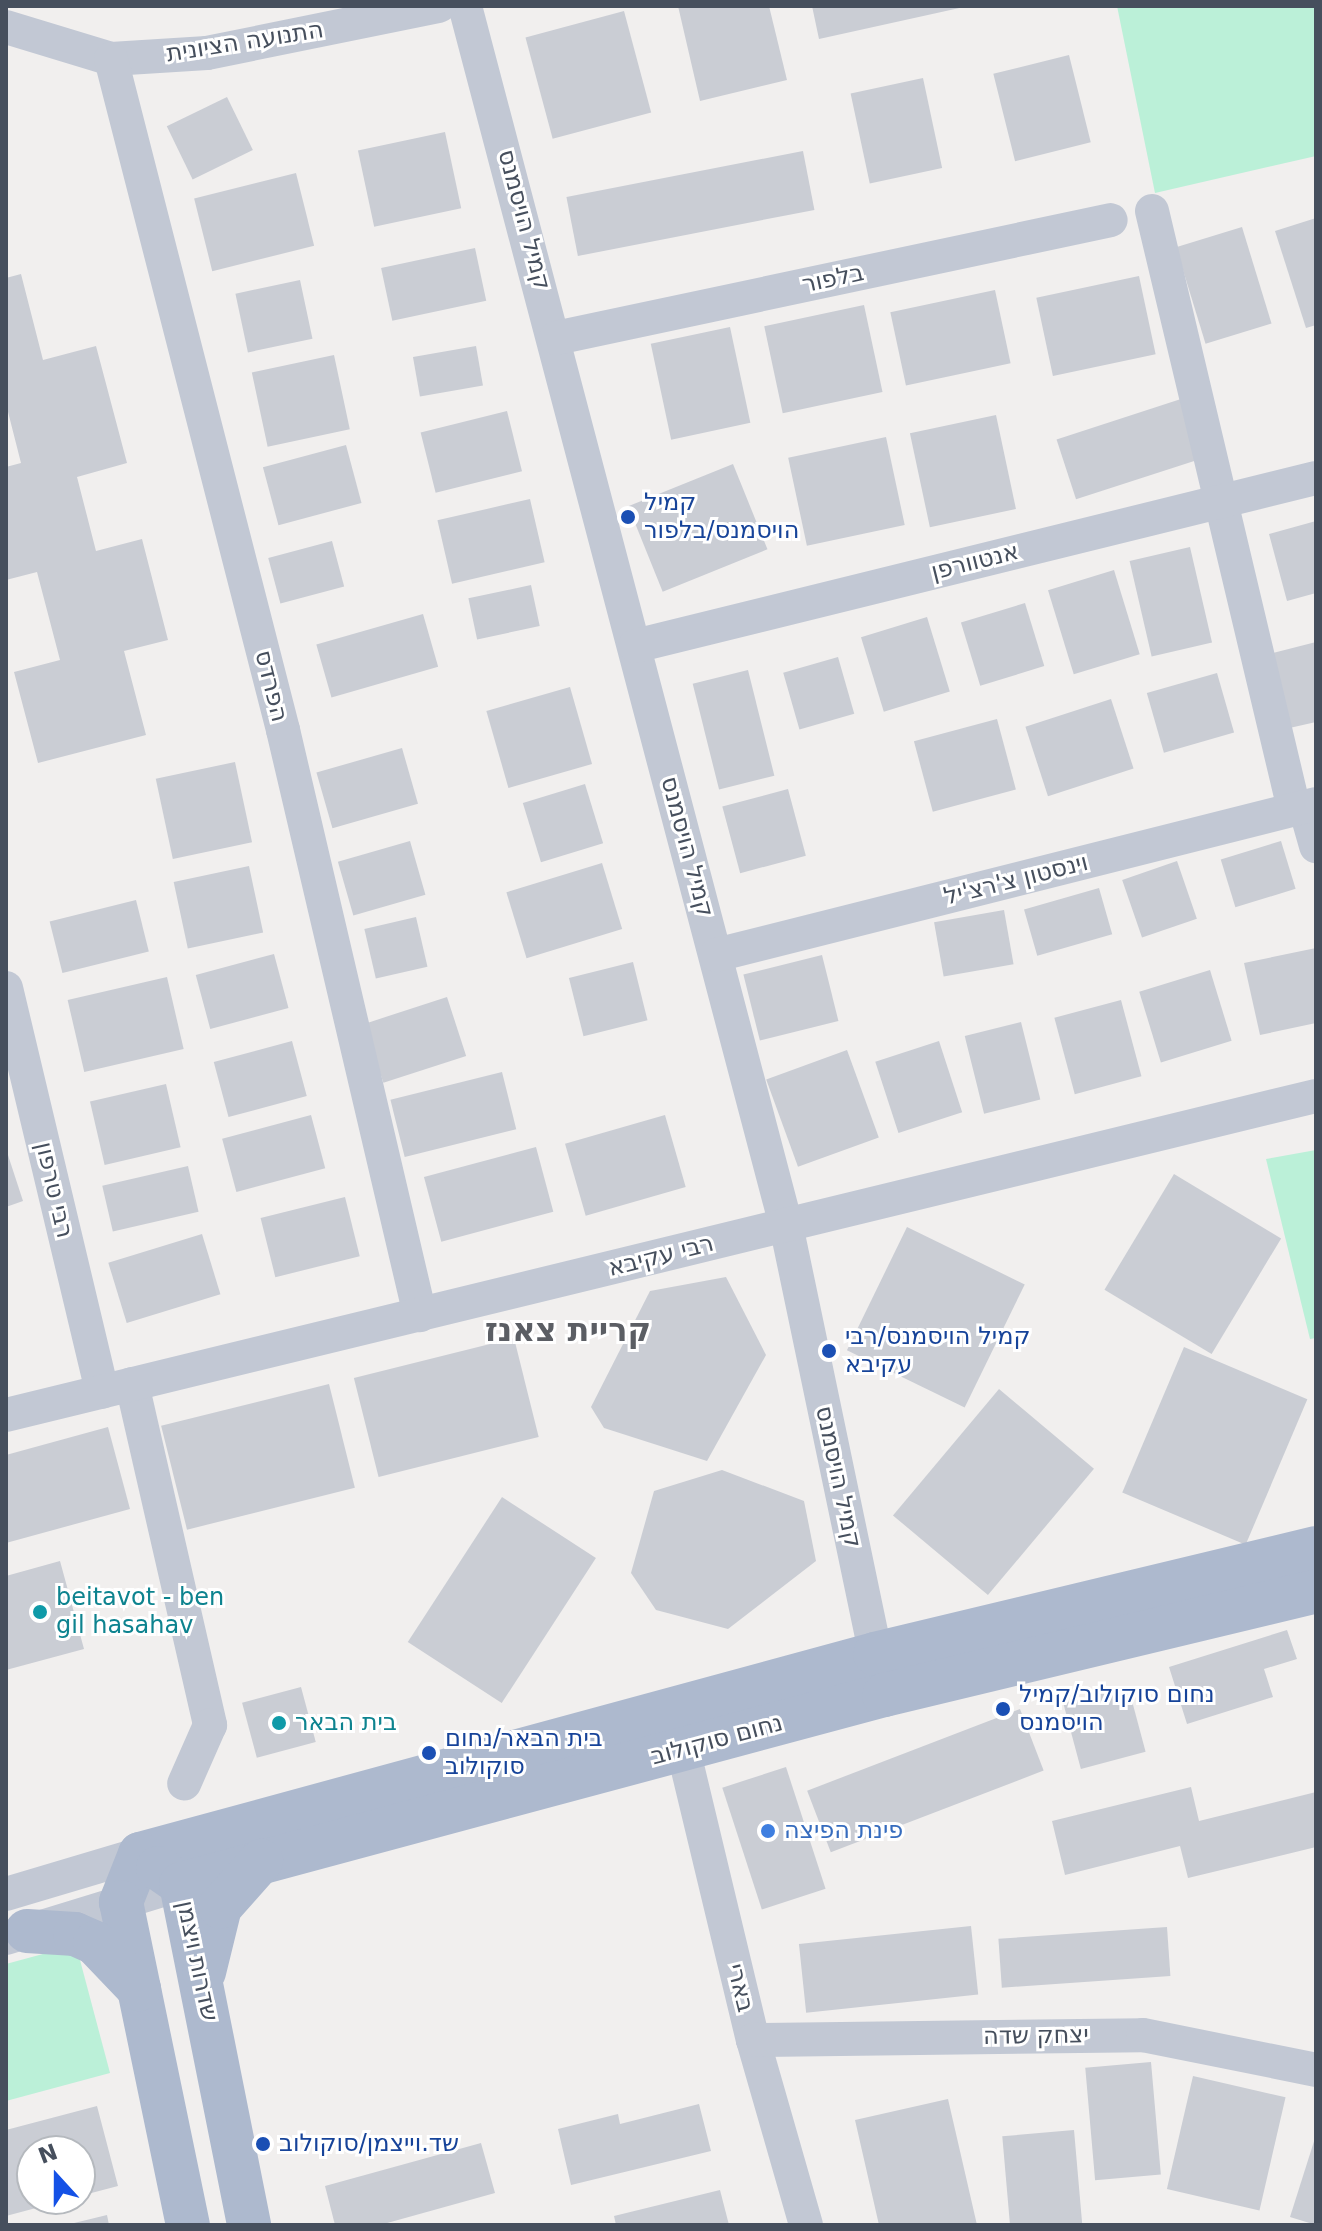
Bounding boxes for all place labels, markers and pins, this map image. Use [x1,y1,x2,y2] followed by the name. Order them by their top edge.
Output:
[644,489,799,545] place label: קמיל הויסמנס/בלפור
[619,508,637,526] marker: קמיל הויסמנס/בלפור
[845,1323,1030,1379] place label: קמיל הויסמנס/רבי עקיבא
[820,1342,838,1360] marker: קמיל הויסמנס/רבי עקיבא
[56,1584,224,1640] place label: beitavot - ben gil hasahav
[31,1603,49,1621] marker: beitavot - ben gil hasahav
[1019,1681,1215,1737] place label: נחום סוקולוב/קמיל הויסמנס
[994,1700,1012,1718] marker: נחום סוקולוב/קמיל הויסמנס
[295,1709,397,1737] place label: בית הבאר
[270,1714,288,1732] marker: בית הבאר
[445,1725,603,1781] place label: בית הבאר/נחום סוקולוב
[420,1744,438,1762] marker: בית הבאר/נחום סוקולוב
[784,1817,903,1845] place label: פינת הפיצה
[759,1822,777,1840] marker: פינת הפיצה
[279,2130,459,2158] place label: שד.וייצמן/סוקולוב
[254,2135,272,2153] marker: שד.וייצמן/סוקולוב

